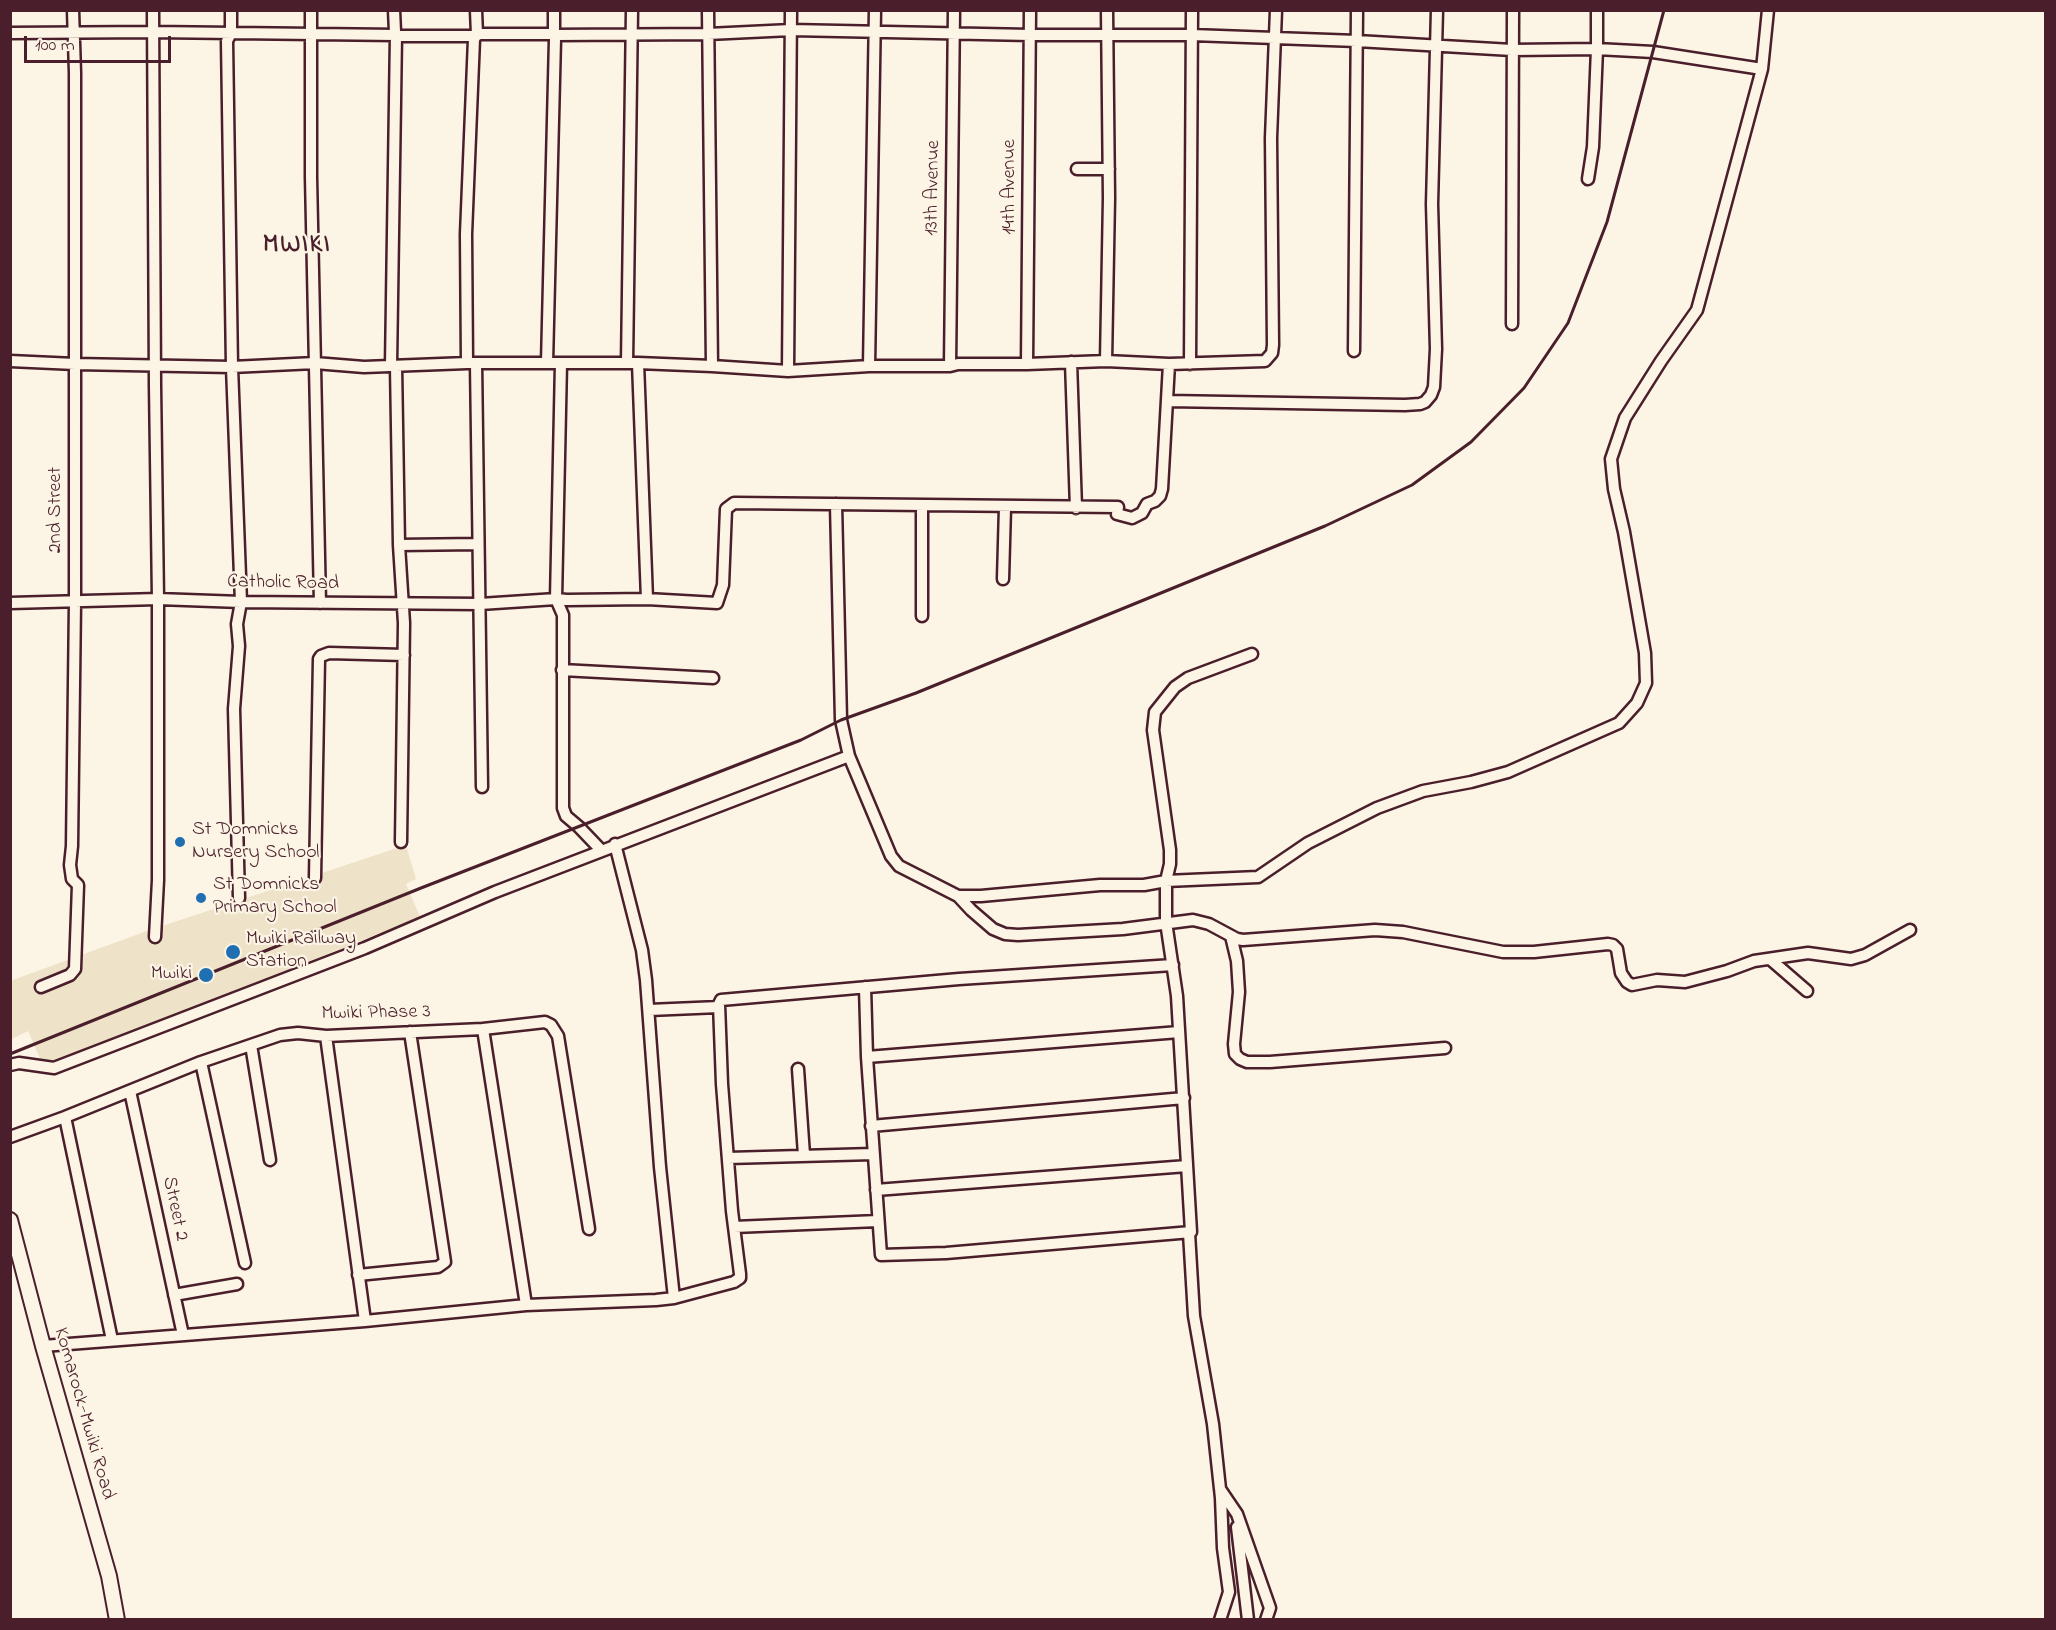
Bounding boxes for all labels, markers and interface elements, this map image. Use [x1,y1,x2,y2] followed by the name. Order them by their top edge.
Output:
[27,24,174,62] scale bar
[35,33,75,59] text: 100 m
[999,139,1023,235] street label: 14th Avenue
[921,140,947,236] street label: 13th Avenue
[263,231,331,263] district label: MWIKI
[45,467,69,553] street label: 2nd Street
[227,571,339,597] street label: Catholic Road
[192,819,319,866] place label: St Domnicks Nursery School
[173,835,187,849] marker: St Domnicks Nursery School
[213,874,337,921] place label: St Domnicks Primary School
[194,891,208,905] marker: St Domnicks Primary School
[246,928,356,975] place label: Mwiki Railway Station
[224,943,242,961] marker: Mwiki Railway Station
[151,963,192,987] place label: Mwiki
[197,966,215,984] marker: Mwiki
[321,1001,431,1027] street label: Mwiki Phase 3
[155,1175,193,1243] street label: Street 2
[47,1325,119,1503] street label: Komarock-Mwiki Road

